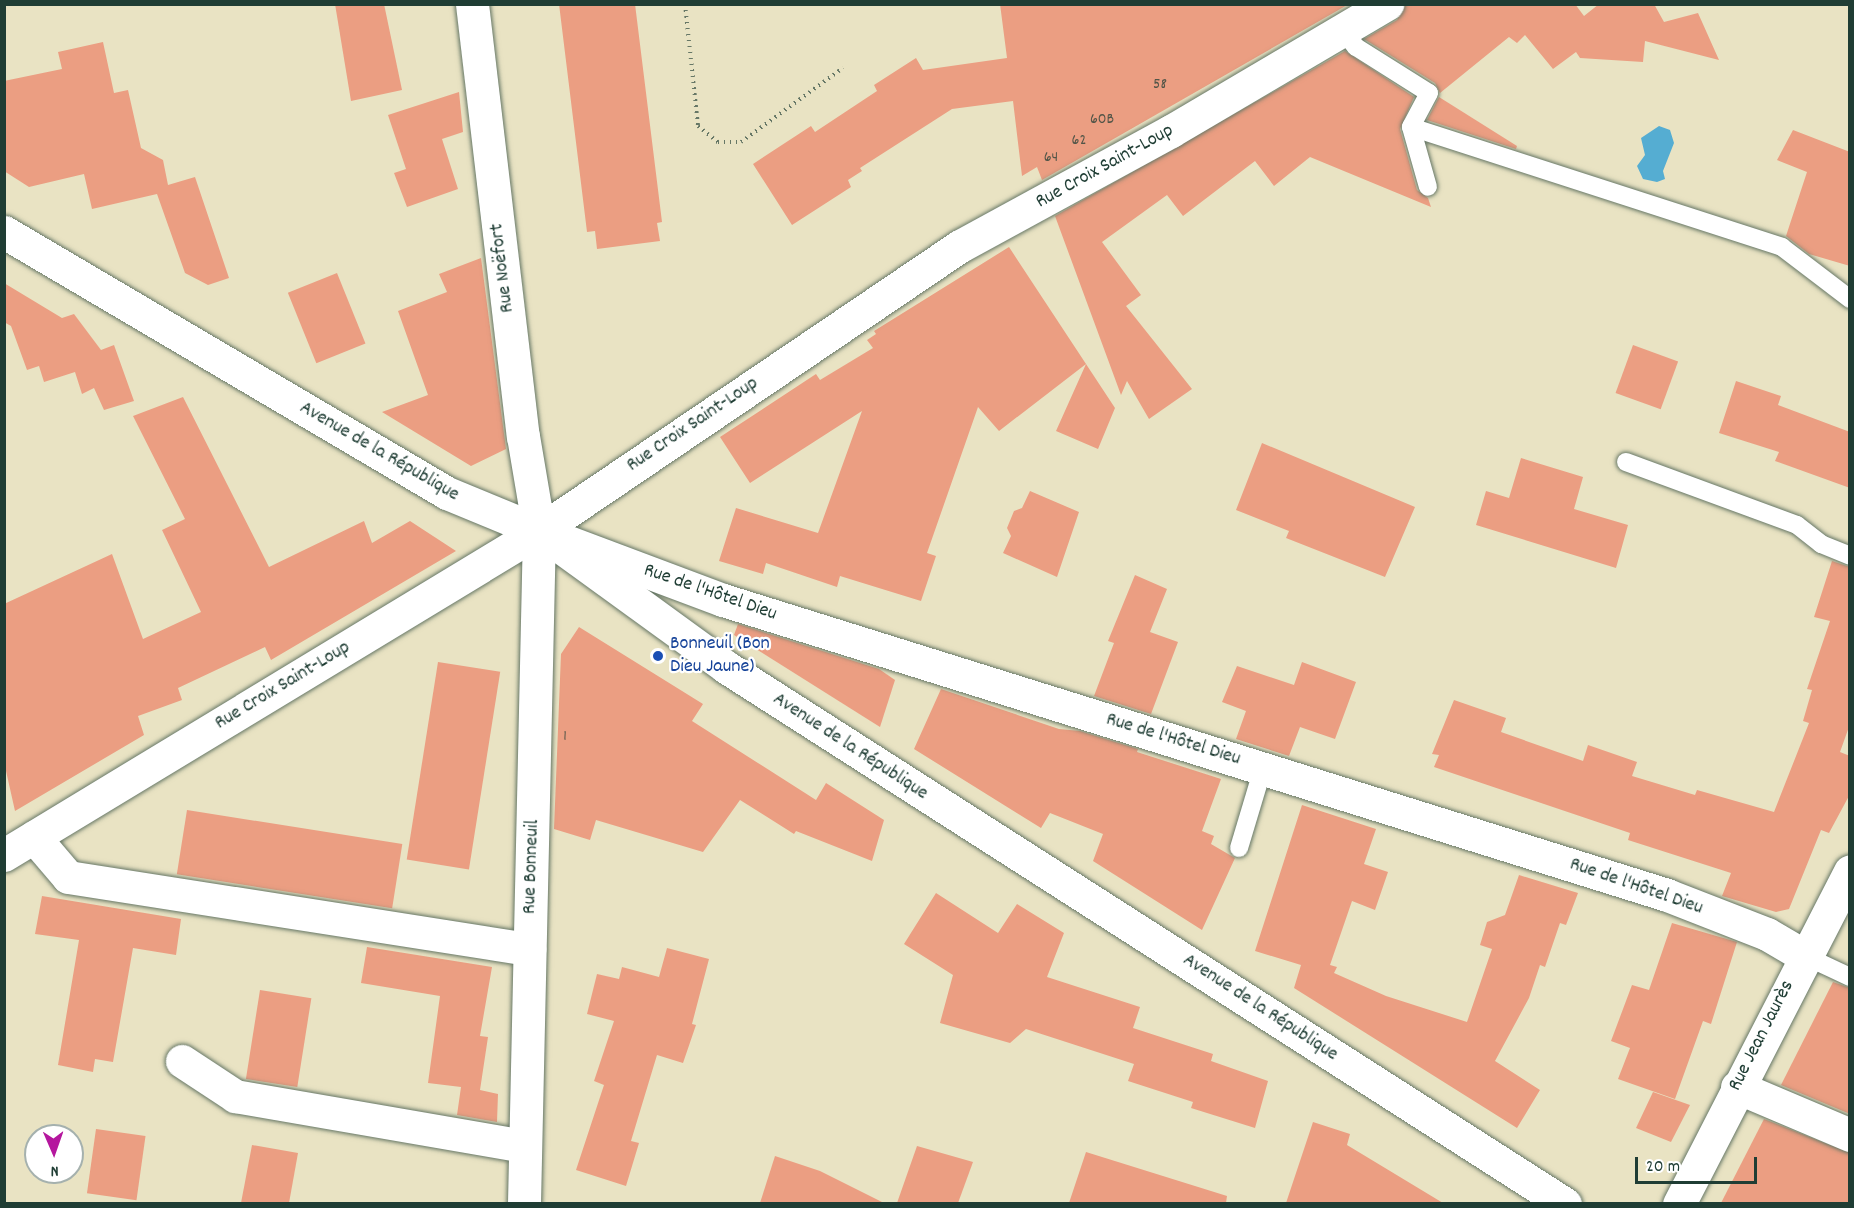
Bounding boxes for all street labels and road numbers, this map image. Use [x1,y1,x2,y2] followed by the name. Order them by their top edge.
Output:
[1032,119,1178,215] street label: Rue Croix Saint-Loup
[486,222,520,314] street label: Rue Noëfort
[623,372,763,478] street label: Rue Croix Saint-Loup
[295,397,463,507] street label: Avenue de la République
[640,559,780,627] street label: Rue de l'Hôtel Dieu
[211,636,355,736] street label: Rue Croix Saint-Loup
[768,688,932,806] street label: Avenue de la République
[1103,708,1243,772] street label: Rue de l'Hôtel Dieu
[518,819,546,915] street label: Rue Bonneuil
[1566,853,1706,921] street label: Rue de l'Hôtel Dieu
[1178,949,1342,1067] street label: Avenue de la République
[1724,977,1800,1095] street label: Rue Jean Jaurès

